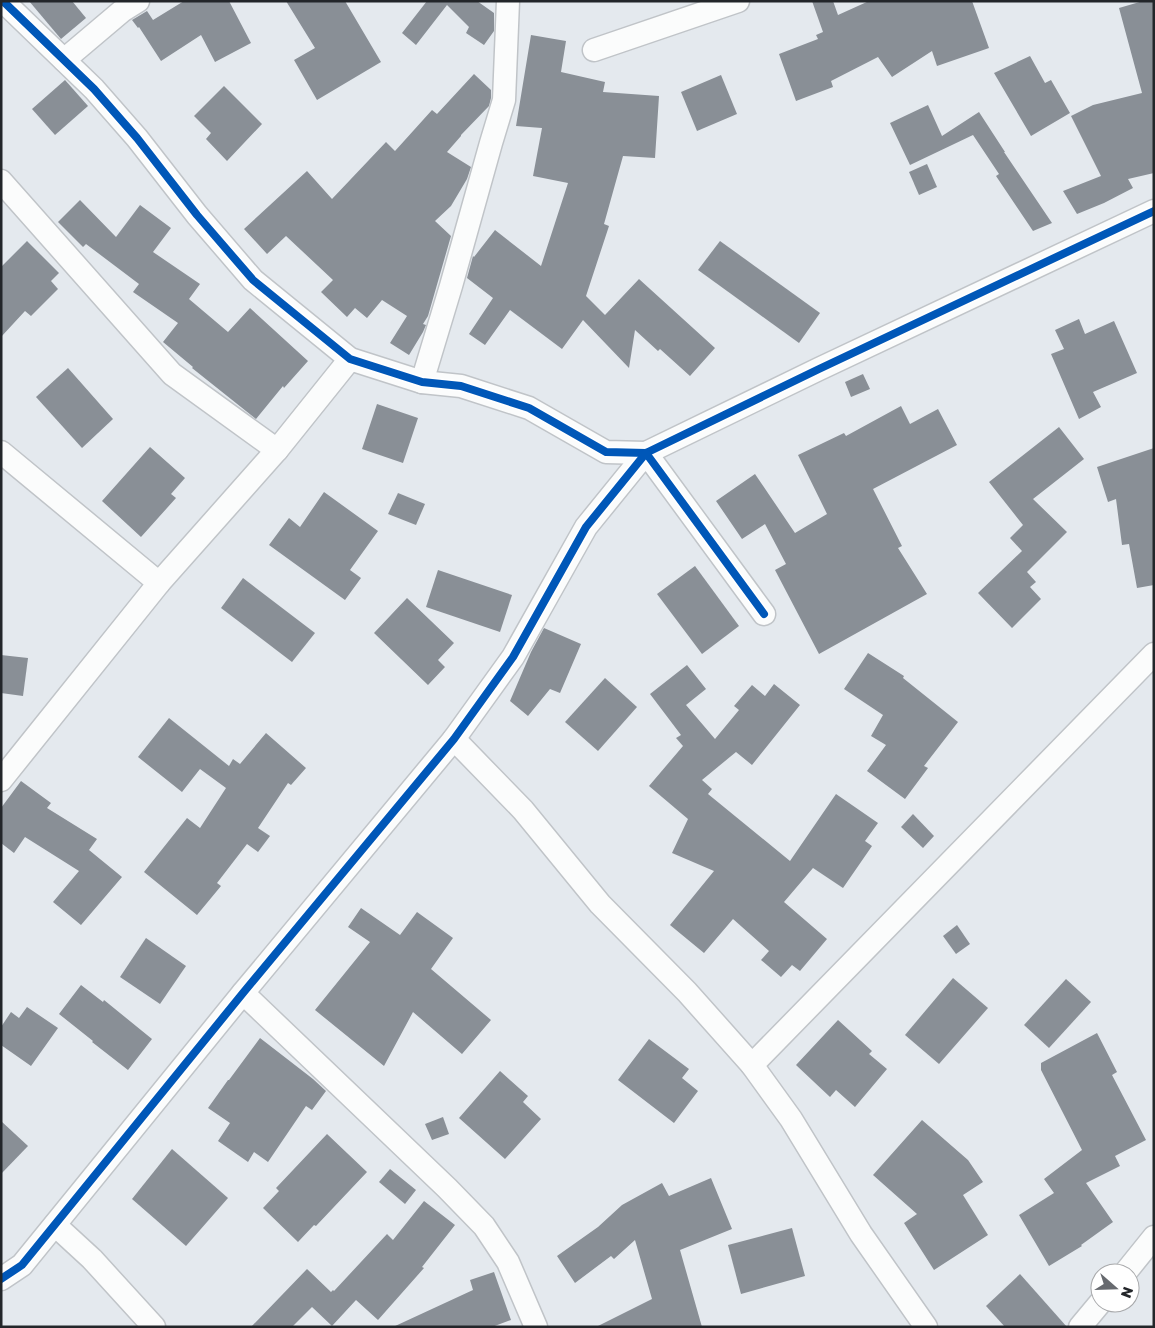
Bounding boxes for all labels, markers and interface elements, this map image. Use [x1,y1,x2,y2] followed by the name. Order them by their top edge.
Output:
[1090,1263,1140,1313] north arrow
[1118,1285,1137,1301] text: N

